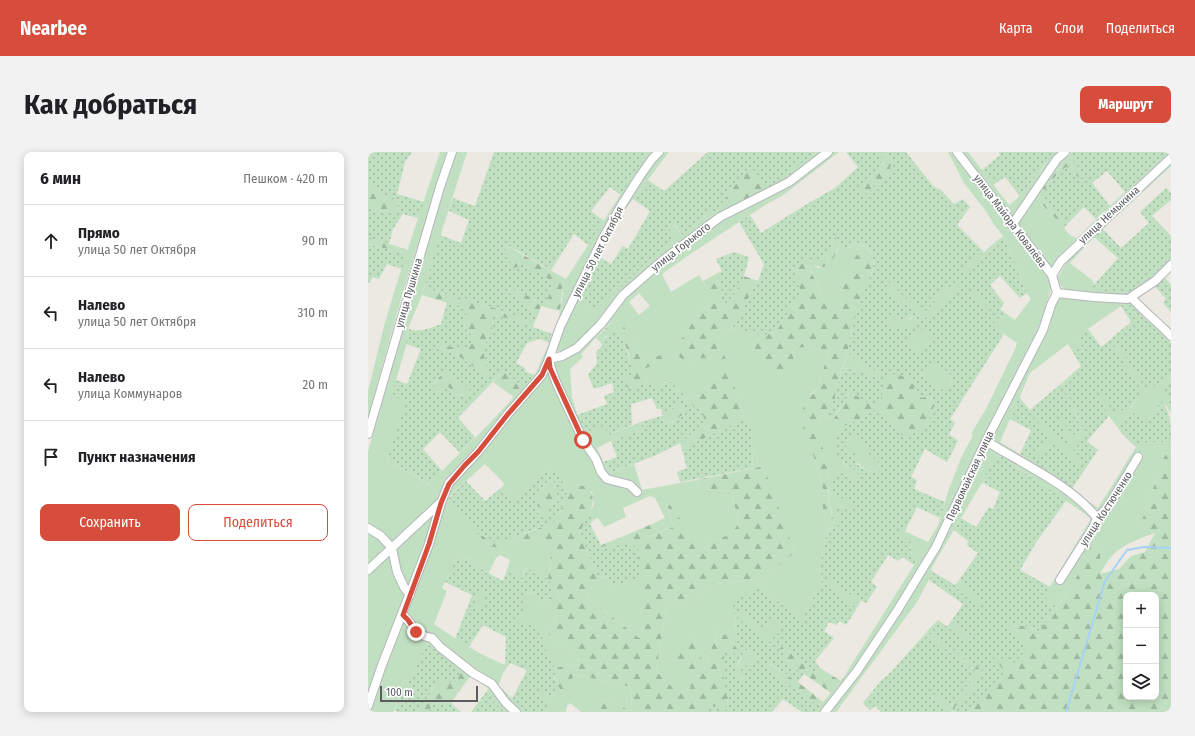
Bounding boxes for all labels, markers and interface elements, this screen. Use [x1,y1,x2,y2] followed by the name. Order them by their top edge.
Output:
[20,17,87,40] text: Nearbee
[999,20,1033,37] text: Карта
[1055,20,1084,37] text: Слои
[1106,20,1175,37] text: Поделиться
[1080,86,1171,123] button: Маршрут
[24,88,197,121] text: Как добраться
[40,168,81,189] text: 6 мин
[243,171,328,186] text: Пешком · 420 m
[971,172,1049,270] street label: улица Майора Ковалёва
[1076,183,1142,247] street label: улица Немыкина
[569,204,627,300] street label: улица 50 лет Октября
[649,220,713,274] street label: улица Горького
[78,224,120,242] text: Прямо
[40,230,62,252] icon: ahead
[302,233,328,248] text: 90 m
[78,242,196,257] text: улица 50 лет Октября
[393,257,425,329] street label: улица Пушкина
[78,296,125,314] text: Налево
[40,302,62,324] icon: left
[298,305,328,320] text: 310 m
[78,314,196,329] text: улица 50 лет Октября
[78,368,125,386] text: Налево
[40,374,62,396] icon: left
[302,377,328,392] text: 20 m
[78,386,182,401] text: улица Коммунаров
[943,429,997,523] street label: Первомайская улица
[574,431,592,449] route start
[40,446,62,468] icon: arrive
[78,448,196,466] text: Пункт назначения
[1077,469,1135,549] street label: улица Костюченко
[40,504,180,541] button: Сохранить
[188,504,328,541] button: Поделиться
[1123,592,1159,700] map controls
[1123,592,1159,628] button: +
[407,623,425,641] route end
[1123,628,1159,664] button: −
[1123,664,1159,700] button: layers
[380,684,478,703] scale bar
[386,686,413,699] text: 100 m

